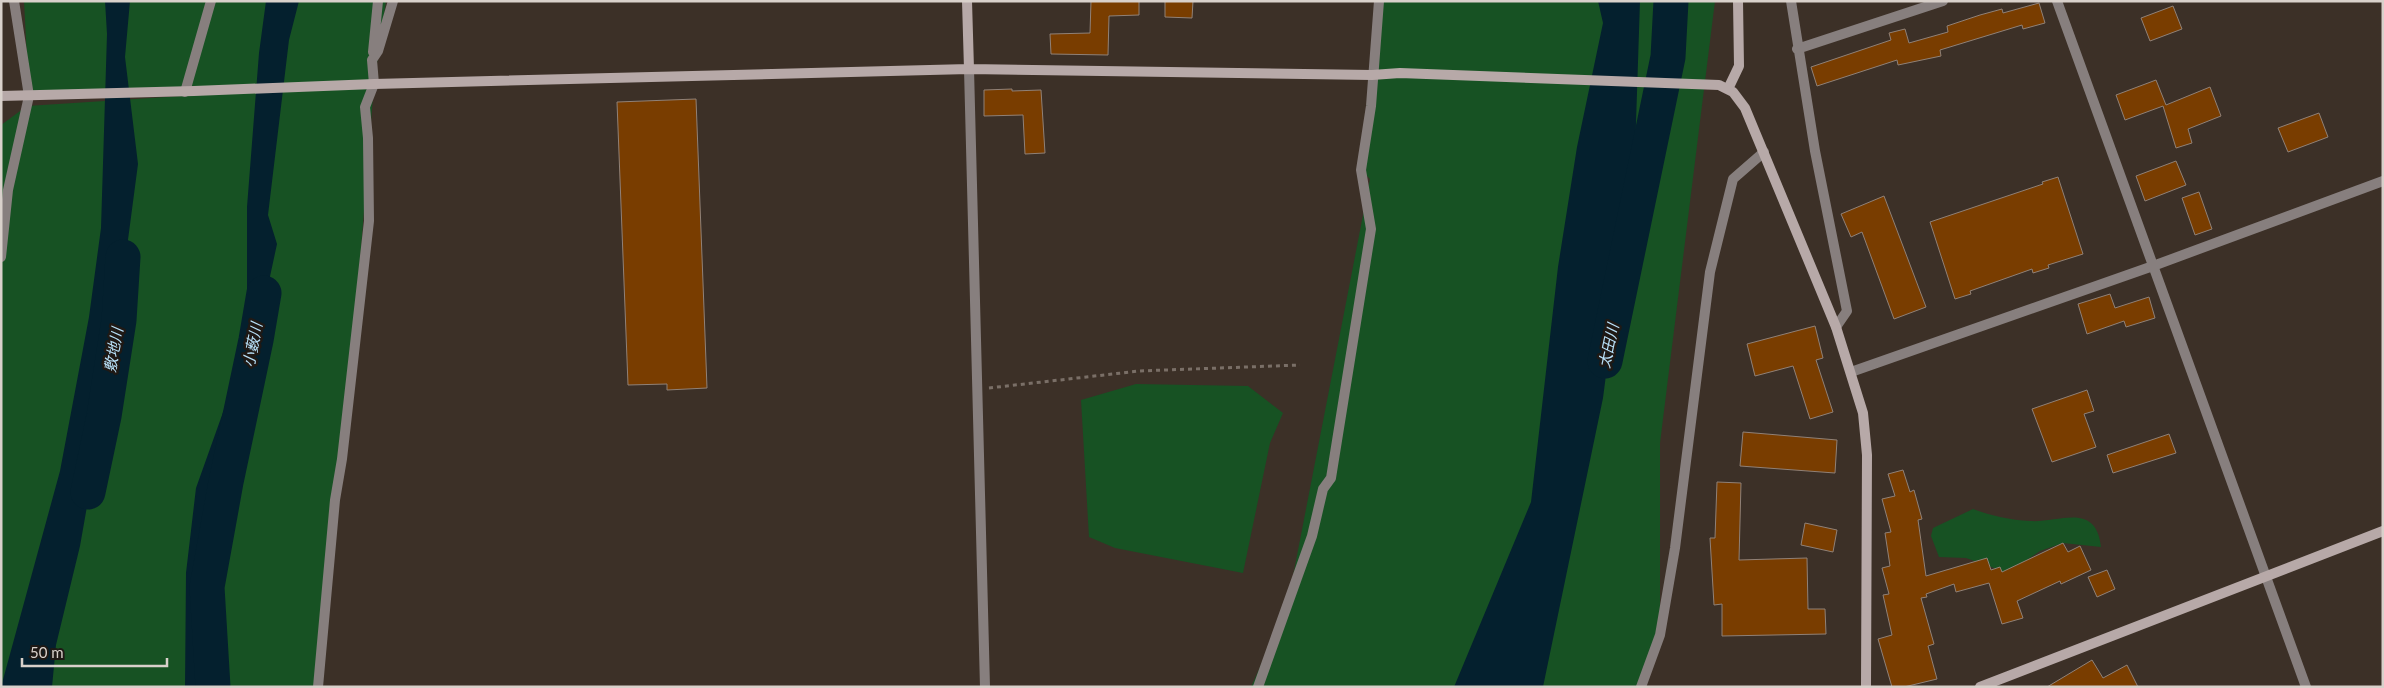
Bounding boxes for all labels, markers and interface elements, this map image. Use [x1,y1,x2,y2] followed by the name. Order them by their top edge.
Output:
[239,319,266,369] water label: 小薮川
[1595,320,1622,370] water label: 太田川
[100,324,126,374] water label: 敷地川
[22,636,168,668] scale bar
[30,643,64,661] text: 50 m

